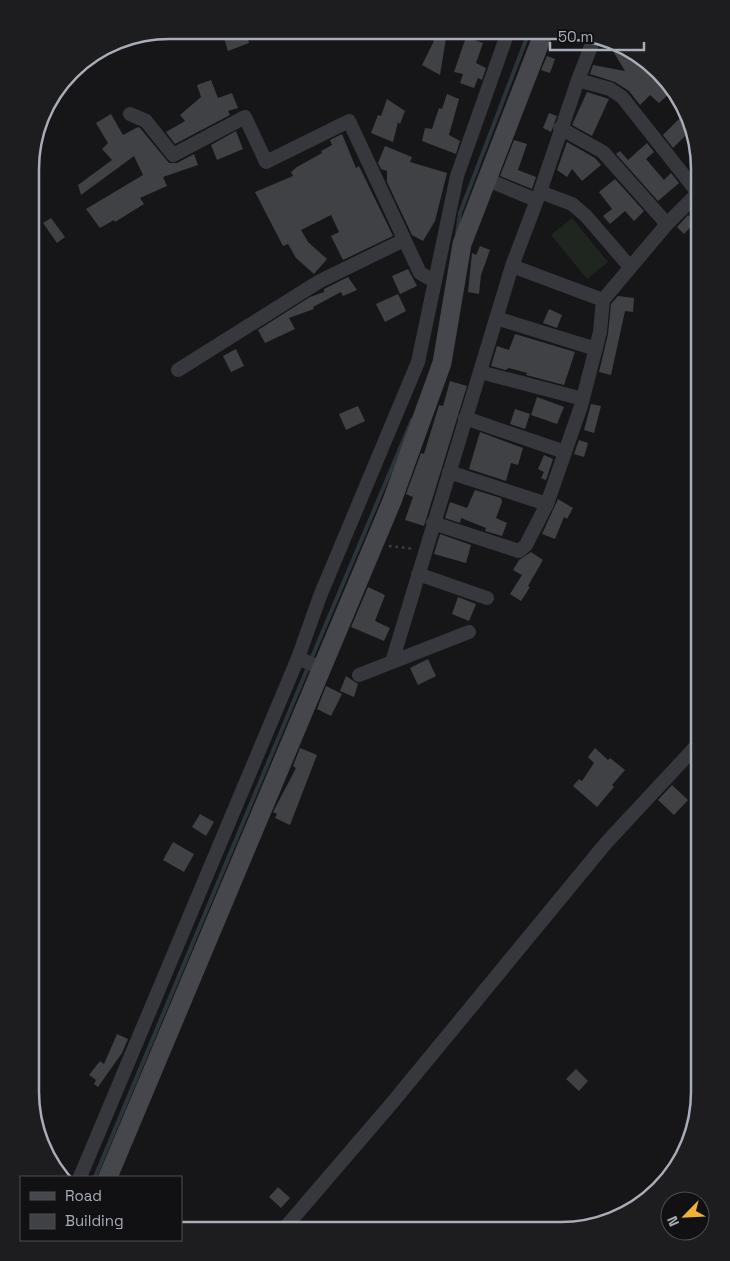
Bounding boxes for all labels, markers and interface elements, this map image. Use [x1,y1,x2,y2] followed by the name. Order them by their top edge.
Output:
[550,20,644,52] scale bar
[558,27,593,46] text: 50 m
[20,1176,182,1241] legend
[65,1186,102,1205] text: Road
[660,1191,710,1241] north arrow
[65,1211,124,1230] text: Building
[663,1213,683,1229] text: N

